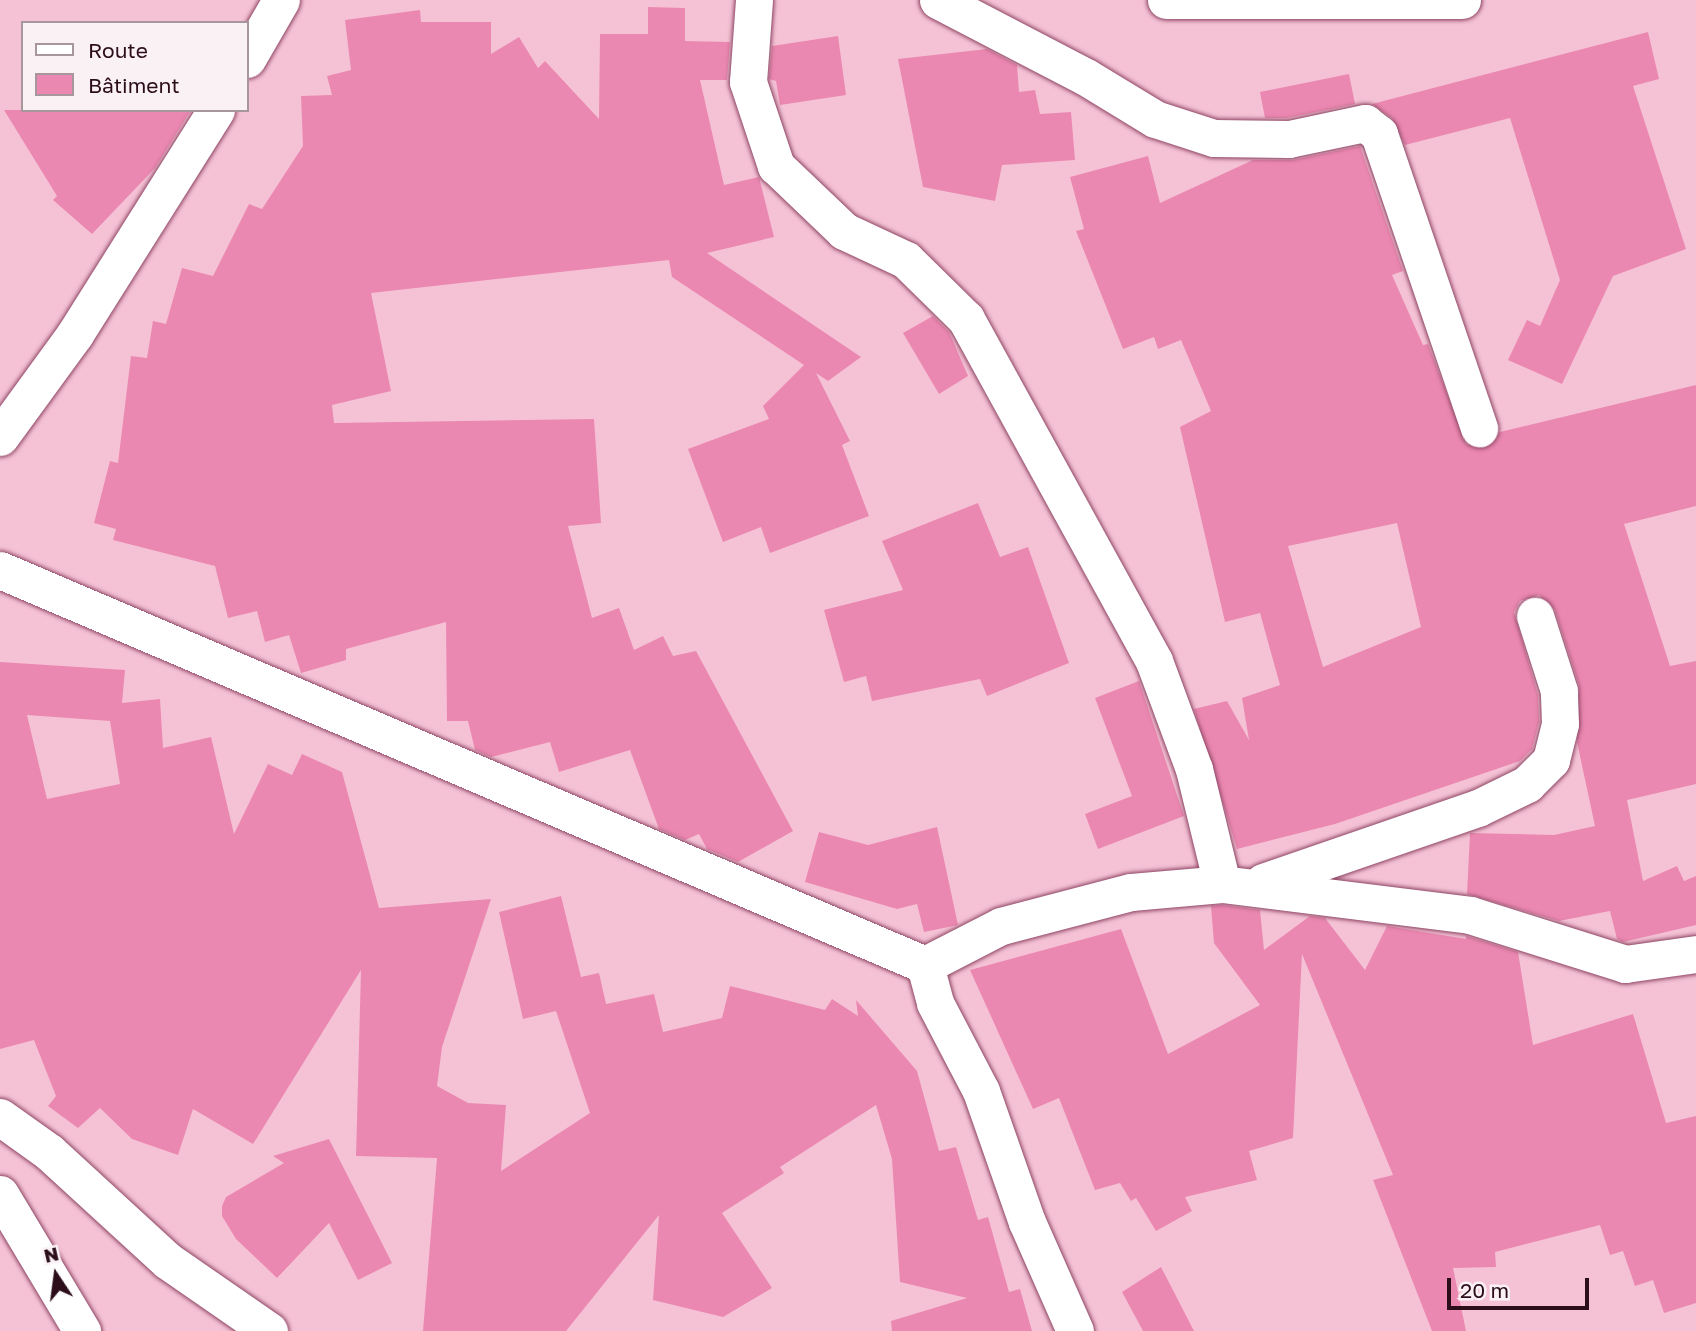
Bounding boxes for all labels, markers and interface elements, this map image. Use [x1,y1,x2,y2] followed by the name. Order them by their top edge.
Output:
[21,21,248,112] legend
[88,37,148,63] text: Route
[88,72,180,98] text: Bâtiment
[21,1240,91,1310] north arrow
[42,1241,61,1267] text: N
[1451,1264,1593,1308] scale bar
[1460,1277,1509,1303] text: 20 m

